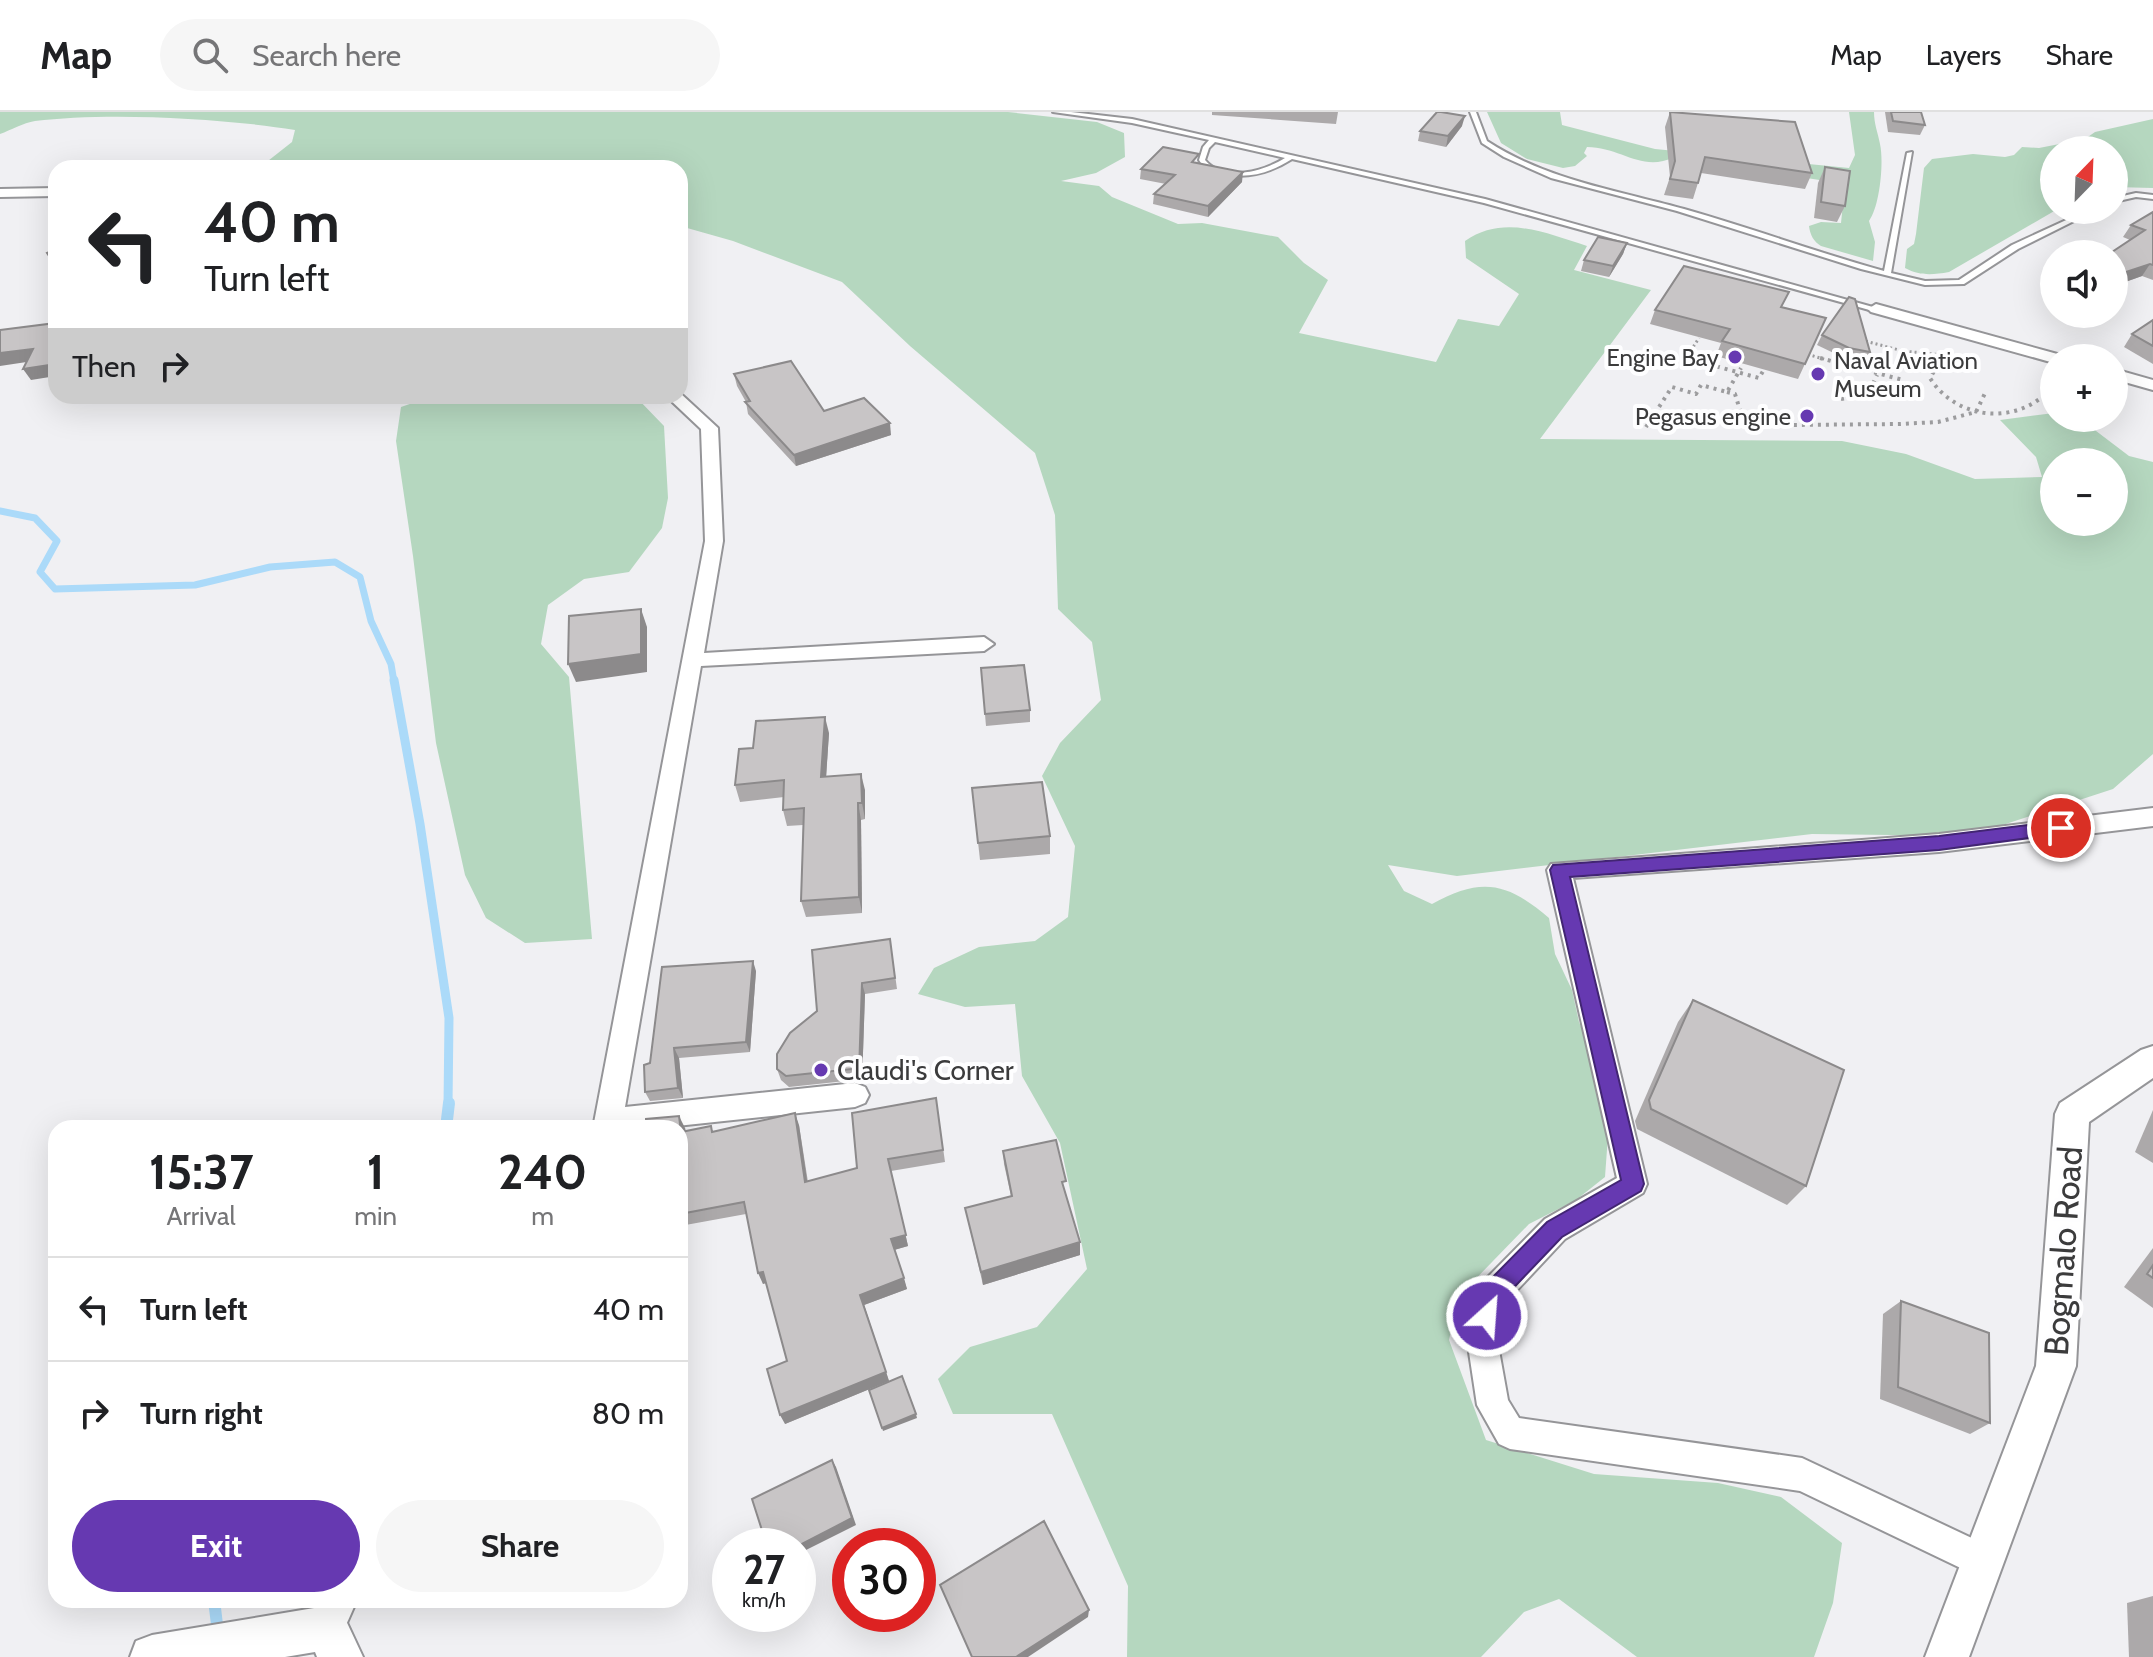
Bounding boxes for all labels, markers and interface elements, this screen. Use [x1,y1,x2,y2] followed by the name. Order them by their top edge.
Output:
[160,19,720,91] search box
[40,32,112,79] text: Map
[188,33,232,77] icon: search
[252,37,401,74] text: Search here
[1830,38,1882,72] text: Map
[1926,38,2001,72] text: Layers
[2045,38,2113,72] text: Share
[2040,136,2128,224] north arrow
[2040,136,2128,536] map controls
[204,188,340,256] text: 40 m
[72,192,176,296] icon: left
[2040,240,2128,328] button: sound
[204,256,329,300] text: Turn left
[1606,343,1719,372] place label: Engine Bay
[152,344,196,388] icon: right
[2040,344,2128,432] button: +
[1834,346,1978,403] place label: Naval Aviation Museum
[72,348,136,385] text: Then
[1726,348,1744,366] marker: Engine Bay
[1809,365,1827,383] marker: Naval Aviation Museum
[1635,402,1791,431] place label: Pegasus engine
[1798,407,1816,425] marker: Pegasus engine
[2040,448,2128,536] button: −
[2027,794,2095,862] pin
[2039,806,2083,850] icon: arrive
[837,1053,1014,1087] place label: Claudi's Corner
[812,1061,830,1079] marker: Claudi's Corner
[149,1143,253,1201] text: 15:37
[367,1143,385,1201] text: 1
[498,1143,587,1201] text: 240
[2035,1145,2091,1357] street label: Bogmalo Road
[167,1200,236,1232] text: Arrival
[354,1200,397,1232] text: min
[531,1200,554,1232] text: m
[1445,1274,1529,1358] position arrow
[72,1287,116,1331] icon: left
[140,1291,248,1328] text: Turn left
[593,1291,664,1328] text: 40 m
[72,1391,116,1435] icon: right
[140,1395,263,1432] text: Turn right
[592,1395,664,1432] text: 80 m
[72,1500,360,1592] button: Exit
[376,1500,664,1592] button: Share
[832,1528,936,1632] speed limit sign: 30
[743,1545,785,1594] text: 27
[742,1588,786,1612] text: km/h

